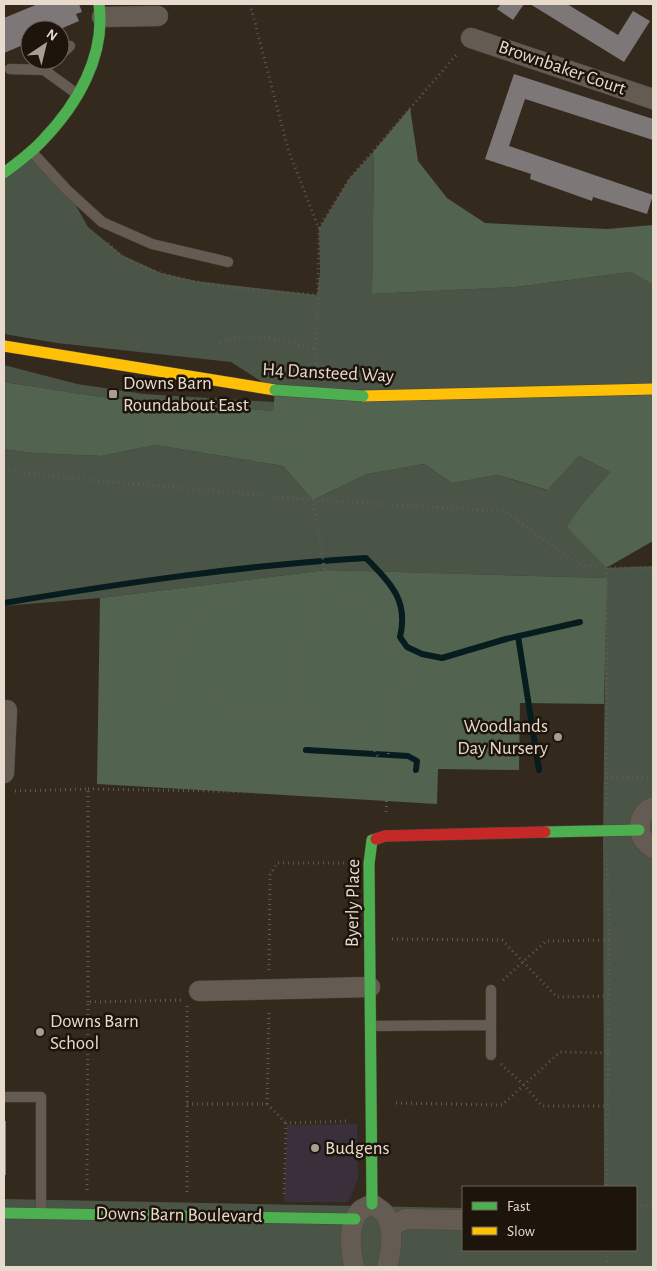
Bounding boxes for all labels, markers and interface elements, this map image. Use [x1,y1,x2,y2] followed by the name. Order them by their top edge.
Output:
[20,20,70,70] north arrow
[44,27,60,44] text: N
[496,37,628,99] street label: Brownbaker Court
[262,360,394,386] street label: H4 Dansteed Way
[123,374,249,415] place label: Downs Barn Roundabout East
[107,388,119,400] marker: Downs Barn Roundabout East
[457,717,548,758] place label: Woodlands Day Nursery
[552,731,564,743] marker: Woodlands Day Nursery
[343,859,363,947] street label: Byerly Place
[50,1012,139,1053] place label: Downs Barn School
[34,1026,46,1038] marker: Downs Barn School
[325,1139,390,1158] place label: Budgens
[309,1142,321,1154] marker: Budgens
[462,1186,637,1251] legend
[507,1199,531,1214] text: Fast
[95,1204,263,1226] street label: Downs Barn Boulevard
[507,1224,535,1239] text: Slow

